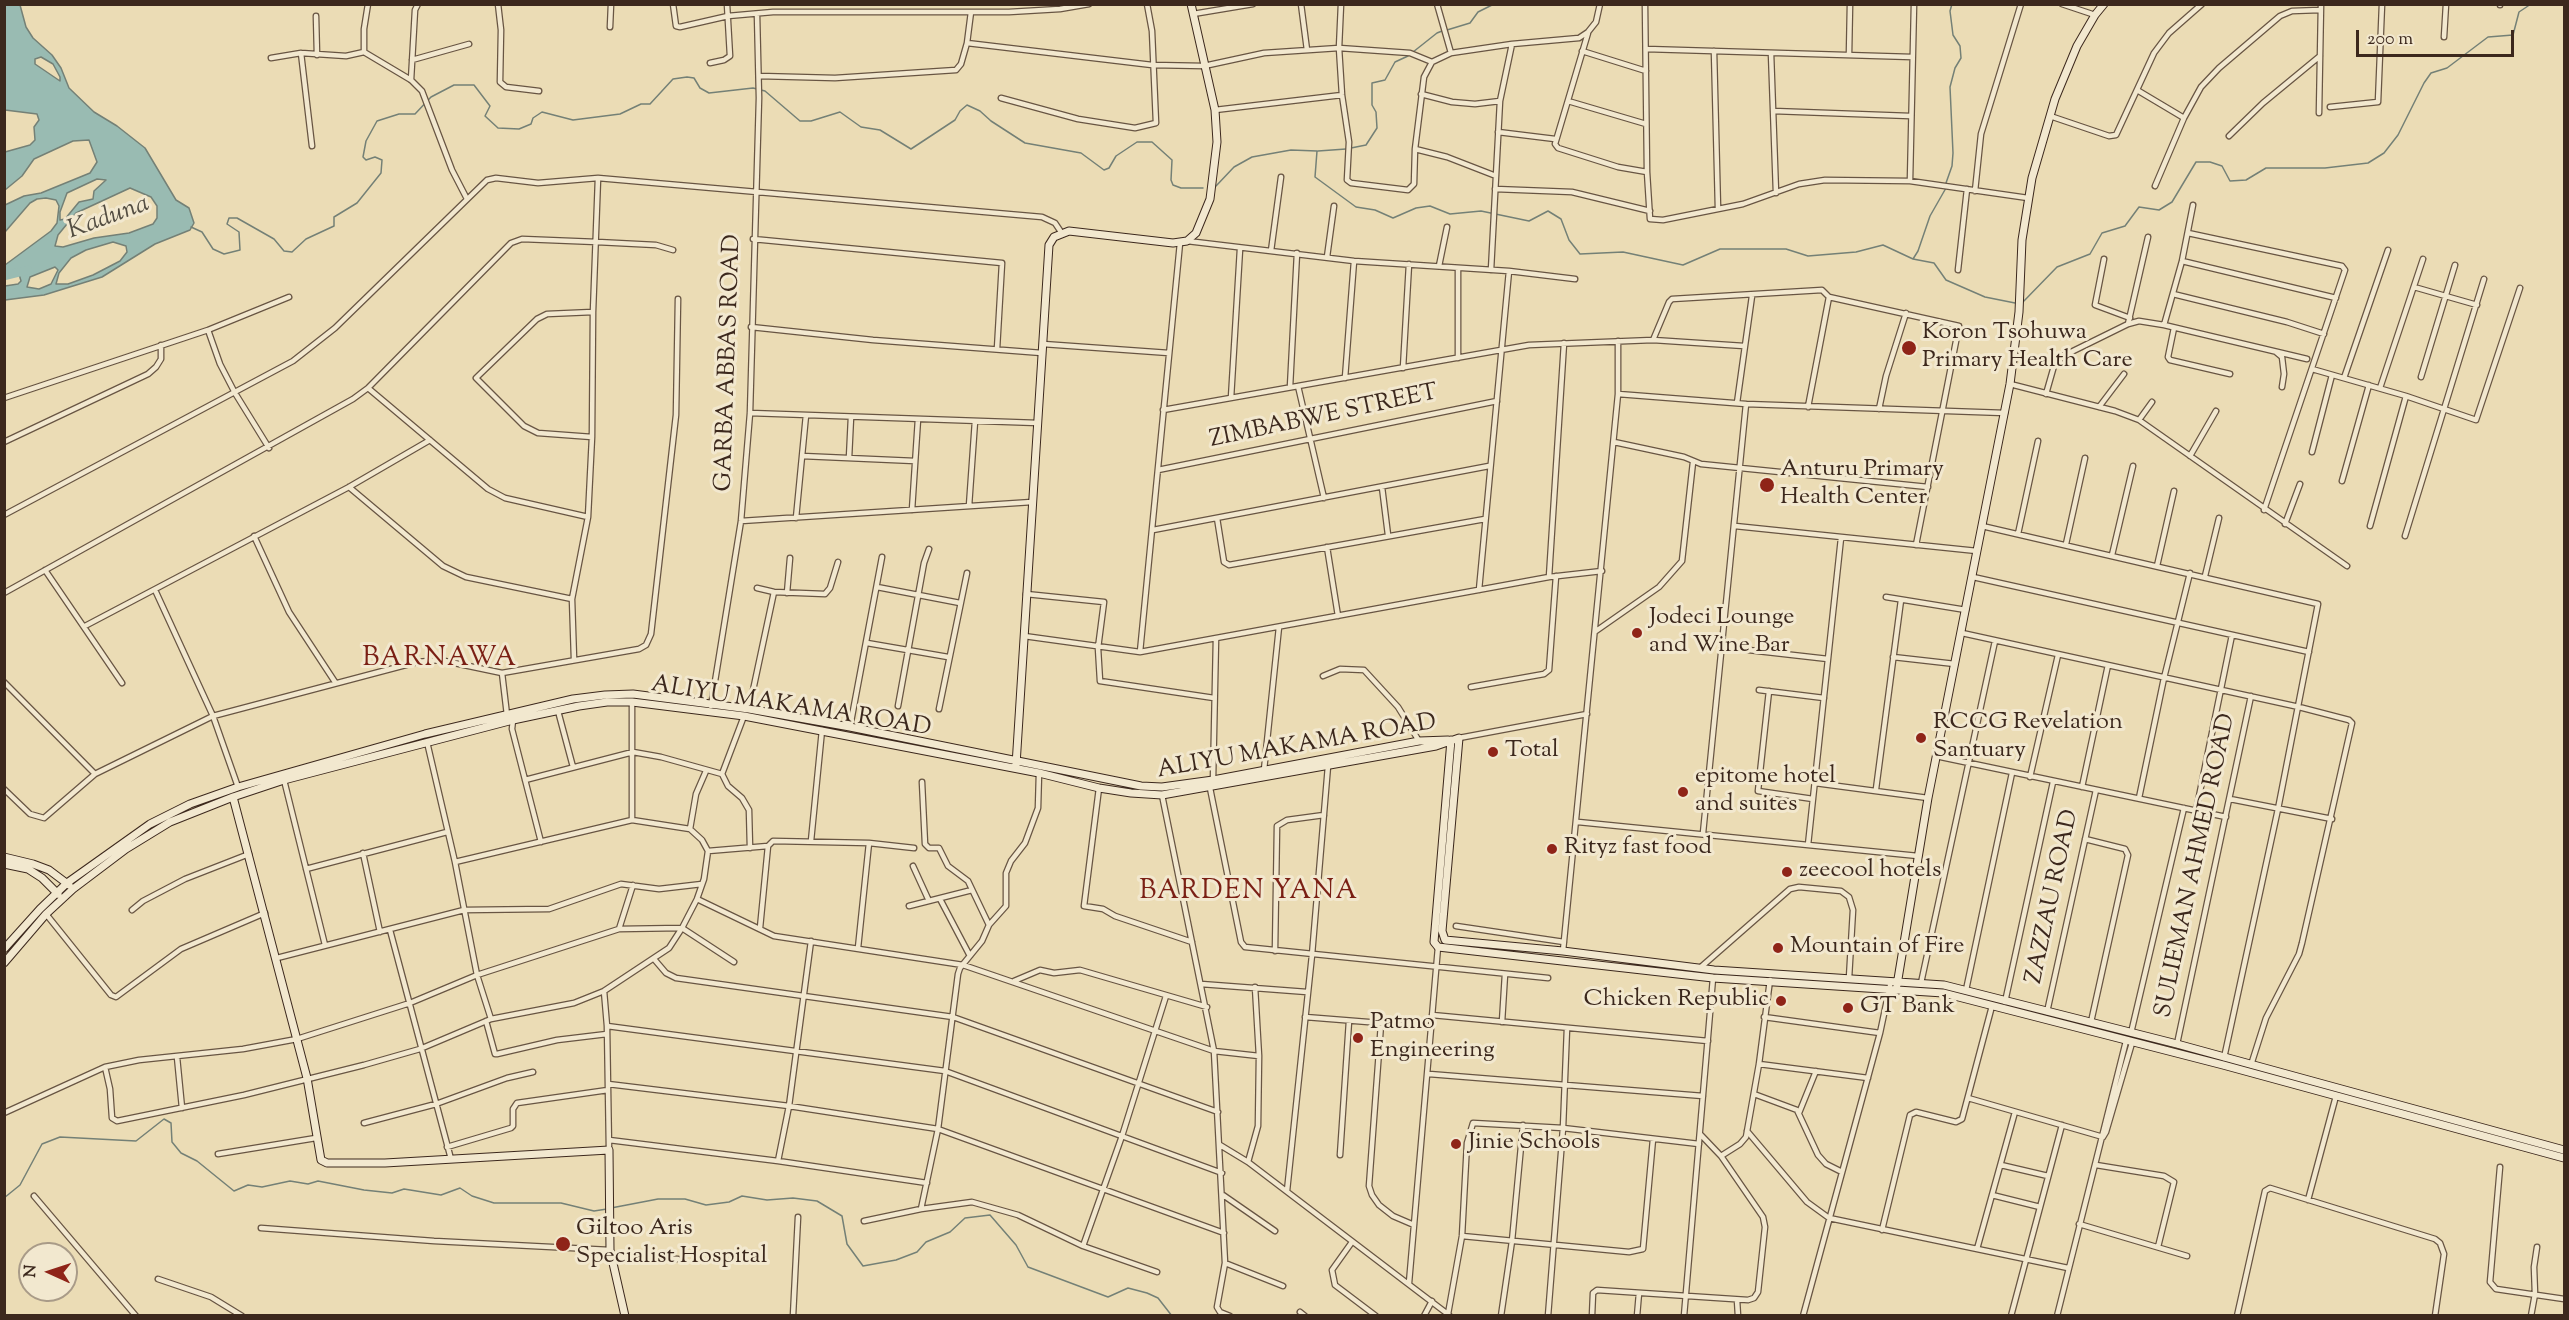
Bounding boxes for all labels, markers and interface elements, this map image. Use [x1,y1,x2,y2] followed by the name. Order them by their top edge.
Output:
[2359,18,2516,56] scale bar
[2367,27,2413,53] text: 200 m
[64,190,154,248] water label: Kaduna
[711,234,749,492] street label: GARBA ABBAS ROAD
[1922,320,2133,376] place label: Koron Tsohuwa Primary Health Care
[1900,339,1918,357] marker: Koron Tsohuwa Primary Health Care
[1207,380,1441,456] street label: ZIMBABWE STREET
[1780,457,1944,513] place label: Anturu Primary Health Center
[1758,476,1776,494] marker: Anturu Primary Health Center
[1649,605,1795,661] place label: Jodeci Lounge and Wine Bar
[1630,626,1644,640] marker: Jodeci Lounge and Wine Bar
[362,644,518,676] district label: BARNAWA
[649,672,933,744] street label: ALIYU MAKAMA ROAD
[1155,709,1439,787] street label: ALIYU MAKAMA ROAD
[1933,710,2123,766] place label: RCCG Revelation Santuary
[2151,711,2243,1021] street label: SULIEMAN AHMED ROAD
[1914,731,1928,745] marker: RCCG Revelation Santuary
[1505,738,1559,766] place label: Total
[1486,745,1500,759] marker: Total
[1695,764,1836,820] place label: epitome hotel and suites
[1676,785,1690,799] marker: epitome hotel and suites
[2022,807,2086,987] street label: ZAZZAU ROAD
[1564,835,1712,863] place label: Rityz fast food
[1545,842,1559,856] marker: Rityz fast food
[1799,858,1941,886] place label: zeecool hotels
[1780,865,1794,879] marker: zeecool hotels
[1139,877,1359,909] district label: BARDEN YANA
[1790,934,1964,962] place label: Mountain of Fire
[1771,941,1785,955] marker: Mountain of Fire
[1583,987,1769,1015] place label: Chicken Republic
[1774,994,1788,1008] marker: Chicken Republic
[1860,994,1955,1022] place label: GT Bank
[1841,1001,1855,1015] marker: GT Bank
[1370,1010,1495,1066] place label: Patmo Engineering
[1351,1031,1365,1045] marker: Patmo Engineering
[1468,1130,1600,1158] place label: Jinie Schools
[1449,1137,1463,1151] marker: Jinie Schools
[576,1216,767,1272] place label: Giltoo Aris Specialist Hospital
[554,1235,572,1253] marker: Giltoo Aris Specialist Hospital
[18,1242,78,1302] north arrow
[20,1264,43,1278] text: N

